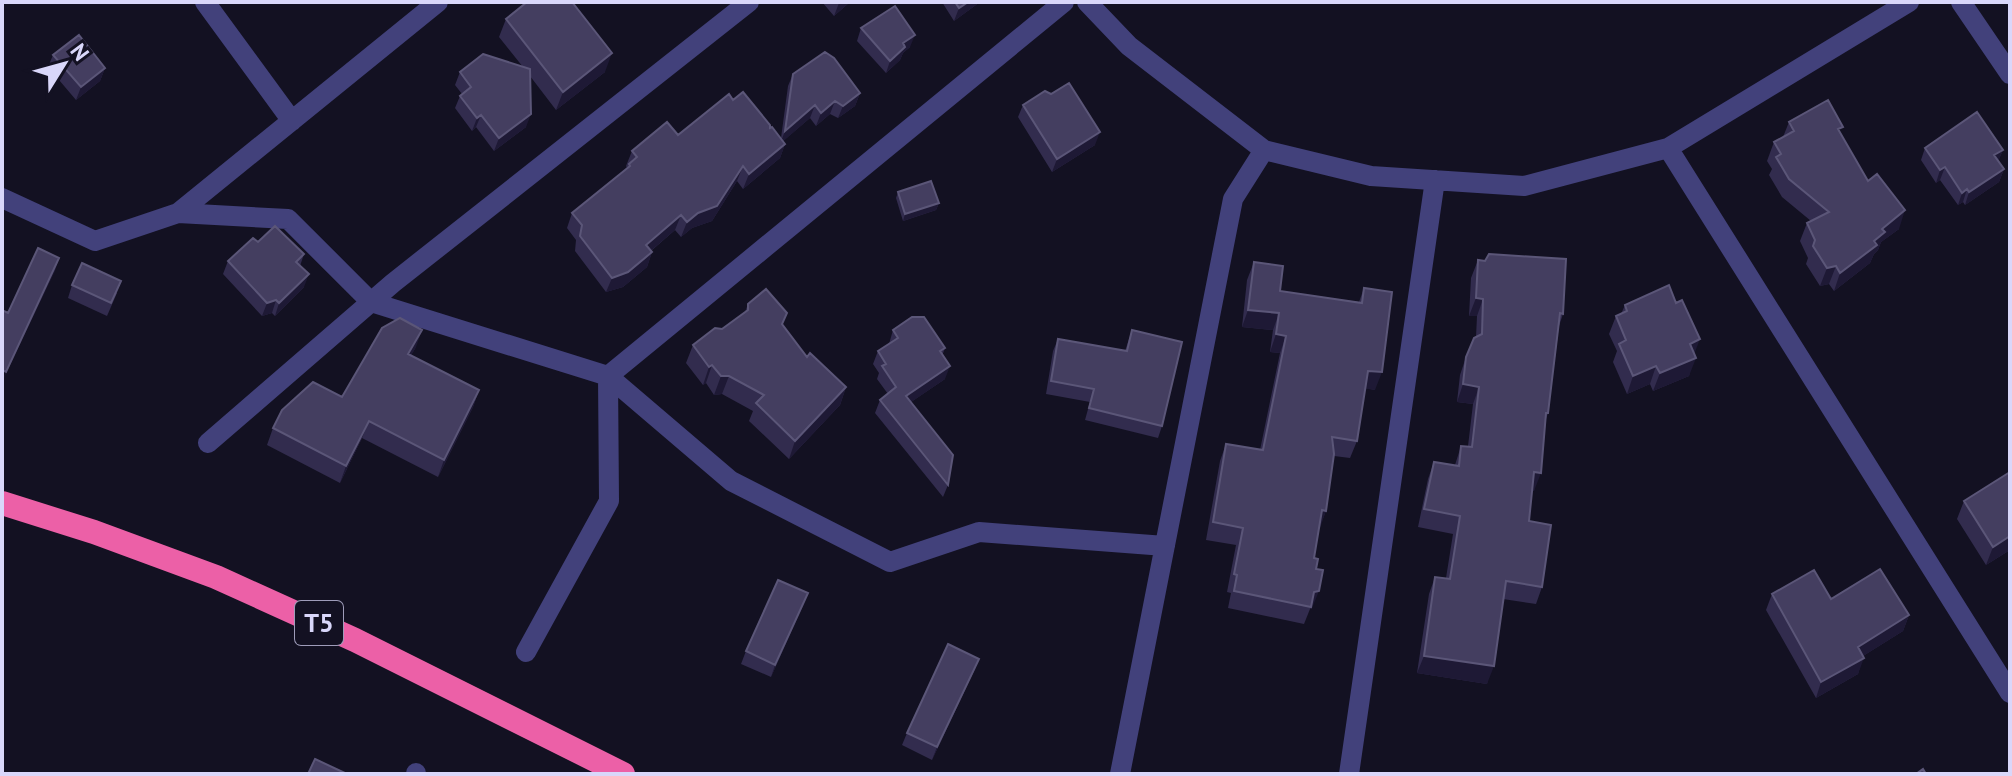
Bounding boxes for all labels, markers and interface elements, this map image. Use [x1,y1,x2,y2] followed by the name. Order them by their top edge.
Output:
[24,24,104,104] north arrow
[64,38,96,66] text: N
[295,601,343,645] road number: T5

